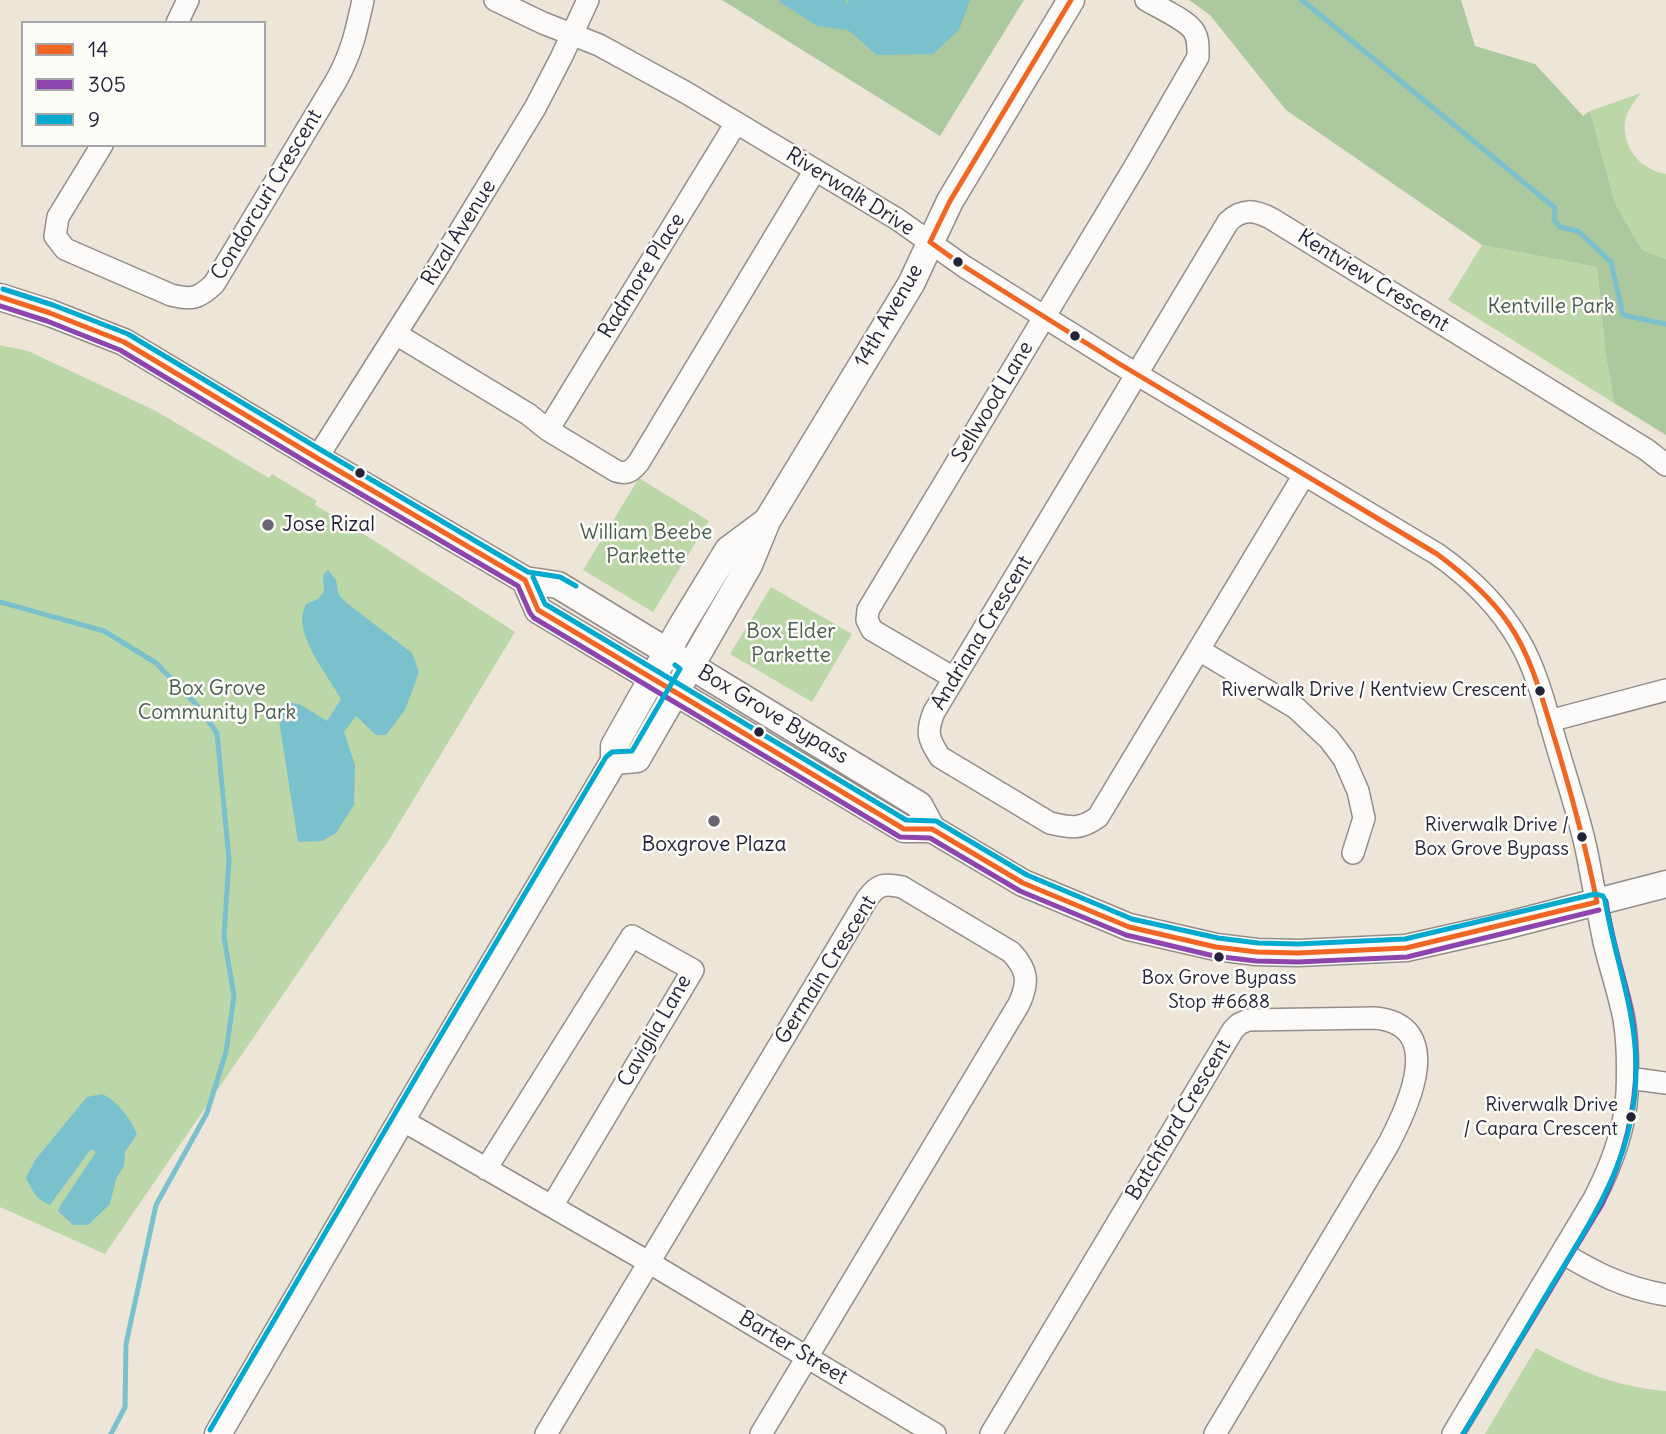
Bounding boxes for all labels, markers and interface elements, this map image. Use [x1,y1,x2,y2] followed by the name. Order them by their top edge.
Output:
[21,21,266,147] legend
[88,36,108,63] text: 14
[88,71,126,98] text: 305
[206,105,328,285] street label: Condorcuri Crescent
[88,106,100,133] text: 9
[781,142,919,242] street label: Riverwalk Drive
[417,175,501,291] street label: Rizal Avenue
[593,209,691,343] street label: Radmore Place
[1293,224,1453,338] street label: Kentview Crescent
[951,255,965,269] unlabelled marker
[849,260,929,372] street label: 14th Avenue
[1488,294,1614,320] park label: Kentville Park
[1068,329,1082,343] unlabelled marker
[947,337,1039,467] street label: Sellwood Lane
[353,466,367,480] unlabelled marker
[282,512,375,538] place label: Jose Rizal
[260,517,276,533] marker: Jose Rizal
[580,520,712,570] park label: William Beebe Parkette
[926,551,1038,715] street label: Andriana Crescent
[746,619,836,669] park label: Box Elder Parkette
[693,660,853,770] street label: Box Grove Bypass
[138,676,296,726] park label: Box Grove Community Park
[1221,680,1527,702] place label: Riverwalk Drive / Kentview Crescent
[1533,684,1547,698] marker: Riverwalk Drive / Kentview Crescent
[752,725,766,739] unlabelled marker
[706,813,722,829] marker: Boxgrove Plaza
[1414,815,1569,859] place label: Riverwalk Drive / Box Grove Bypass
[1575,830,1589,844] marker: Riverwalk Drive / Box Grove Bypass
[642,832,786,858] place label: Boxgrove Plaza
[770,891,882,1049] street label: Germain Crescent
[1212,950,1226,964] marker: Box Grove Bypass Stop #6688
[1142,968,1296,1012] place label: Box Grove Bypass Stop #6688
[613,970,697,1092] street label: Caviglia Lane
[1121,1035,1237,1205] street label: Batchford Crescent
[1464,1095,1618,1139] place label: Riverwalk Drive / Capara Crescent
[1624,1110,1638,1124] marker: Riverwalk Drive / Capara Crescent
[734,1306,852,1390] street label: Barter Street

